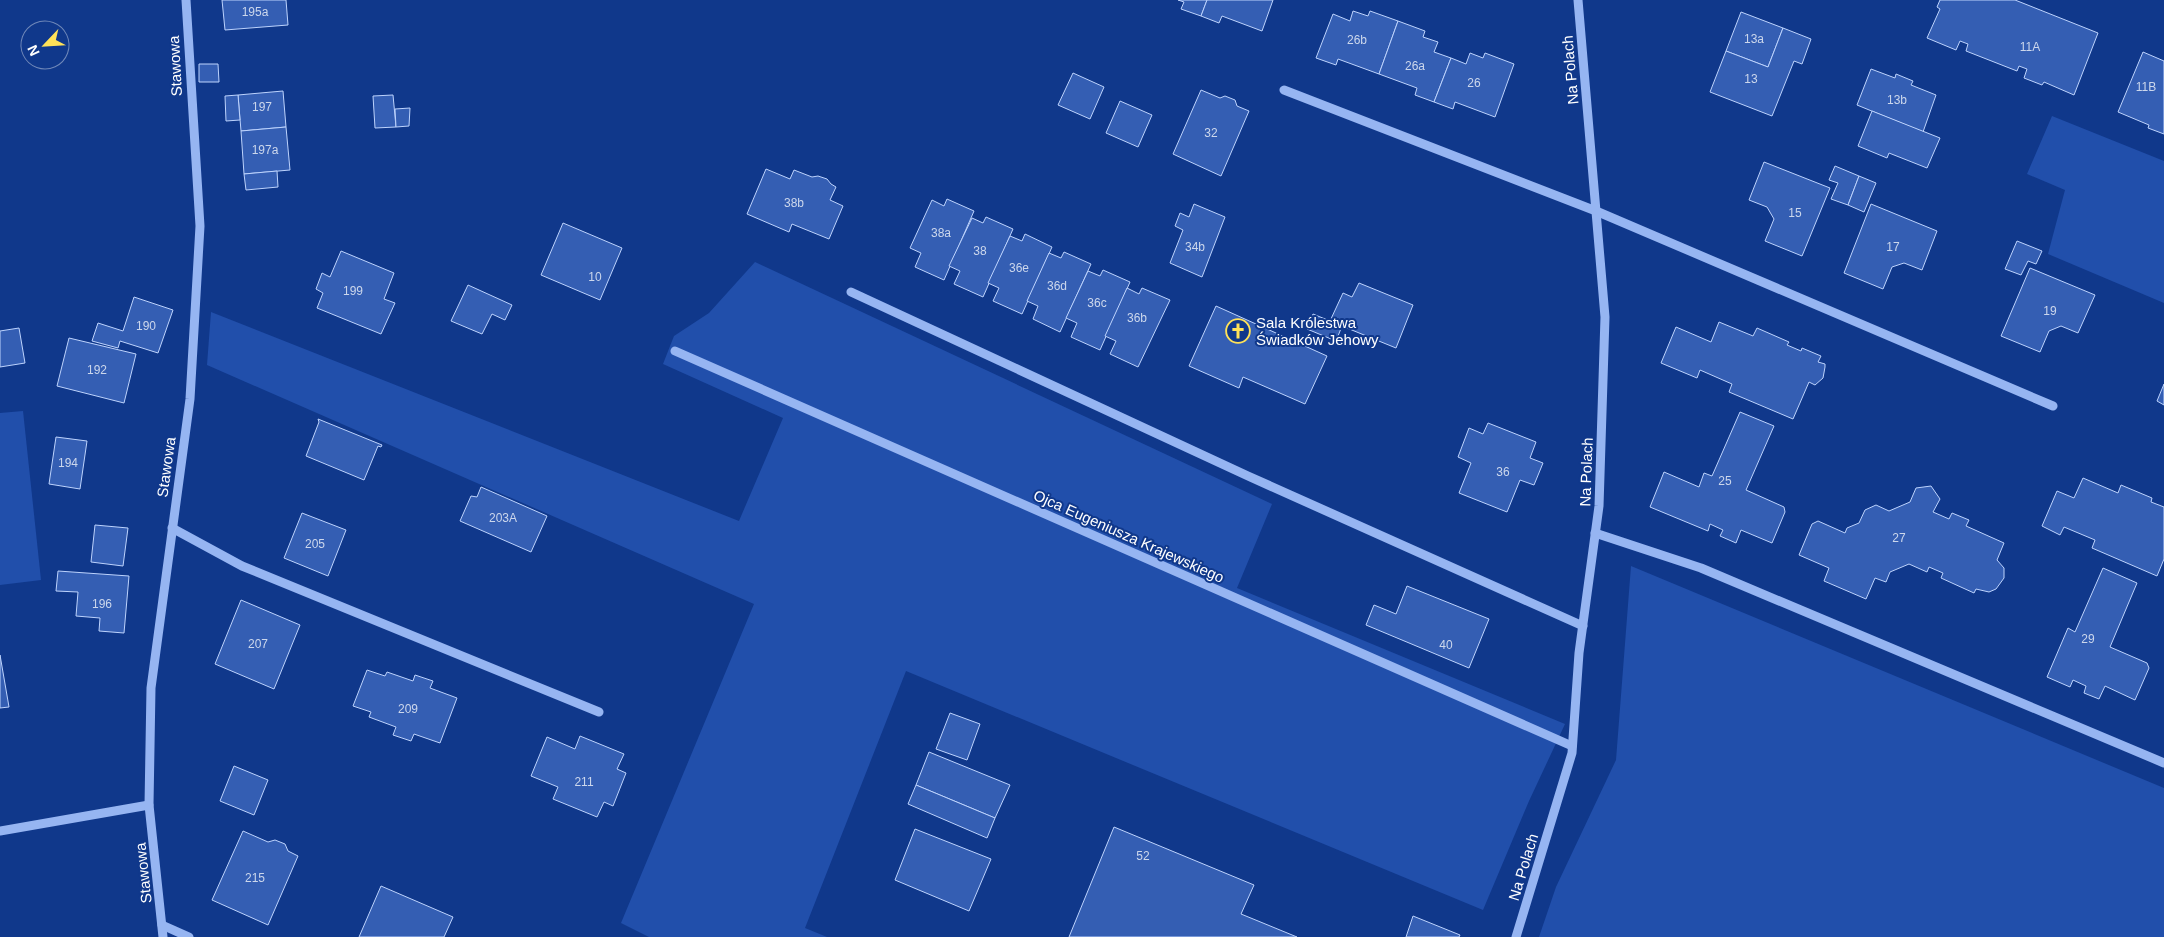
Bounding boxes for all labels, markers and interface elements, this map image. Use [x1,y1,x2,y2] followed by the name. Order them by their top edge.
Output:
[242,5,269,19] house number: 195a
[20,20,70,70] north arrow
[1744,32,1764,46] house number: 13a
[1347,33,1367,47] house number: 26b
[165,35,185,97] street label: Stawowa
[1559,35,1581,105] street label: Na Polach
[2020,40,2040,54] house number: 11A
[24,43,43,58] text: N
[1405,59,1425,73] house number: 26a
[1744,72,1758,86] house number: 13
[1467,76,1481,90] house number: 26
[2136,80,2156,94] house number: 11B
[1887,93,1907,107] house number: 13b
[252,100,272,114] house number: 197
[1204,126,1218,140] house number: 32
[252,143,279,157] house number: 197a
[784,196,804,210] house number: 38b
[1788,206,1802,220] house number: 15
[931,226,951,240] house number: 38a
[1185,240,1205,254] house number: 34b
[1886,240,1900,254] house number: 17
[973,244,987,258] house number: 38
[1009,261,1029,275] house number: 36e
[588,270,602,284] house number: 10
[1047,279,1067,293] house number: 36d
[343,284,363,298] house number: 199
[1087,296,1107,310] house number: 36c
[2043,304,2057,318] house number: 19
[1127,311,1147,325] house number: 36b
[1256,314,1379,348] place label: Sala Królestwa Świadków Jehowy
[1225,318,1251,344] church icon: Sala Królestwa Świadków Jehowy
[136,319,156,333] house number: 190
[87,363,107,377] house number: 192
[153,435,179,498] street label: Stawowa
[1576,437,1596,507] street label: Na Polach
[58,456,78,470] house number: 194
[1496,465,1510,479] house number: 36
[1718,474,1732,488] house number: 25
[1031,486,1227,586] street label: Ojca Eugeniusza Krajewskiego
[489,511,517,525] house number: 203A
[1892,531,1906,545] house number: 27
[305,537,325,551] house number: 205
[92,597,112,611] house number: 196
[2081,632,2095,646] house number: 29
[248,637,268,651] house number: 207
[1439,638,1453,652] house number: 40
[398,702,418,716] house number: 209
[574,775,594,789] house number: 211
[1505,831,1541,903] street label: Na Polach
[131,841,155,904] street label: Stawowa
[1136,849,1150,863] house number: 52
[245,871,265,885] house number: 215

